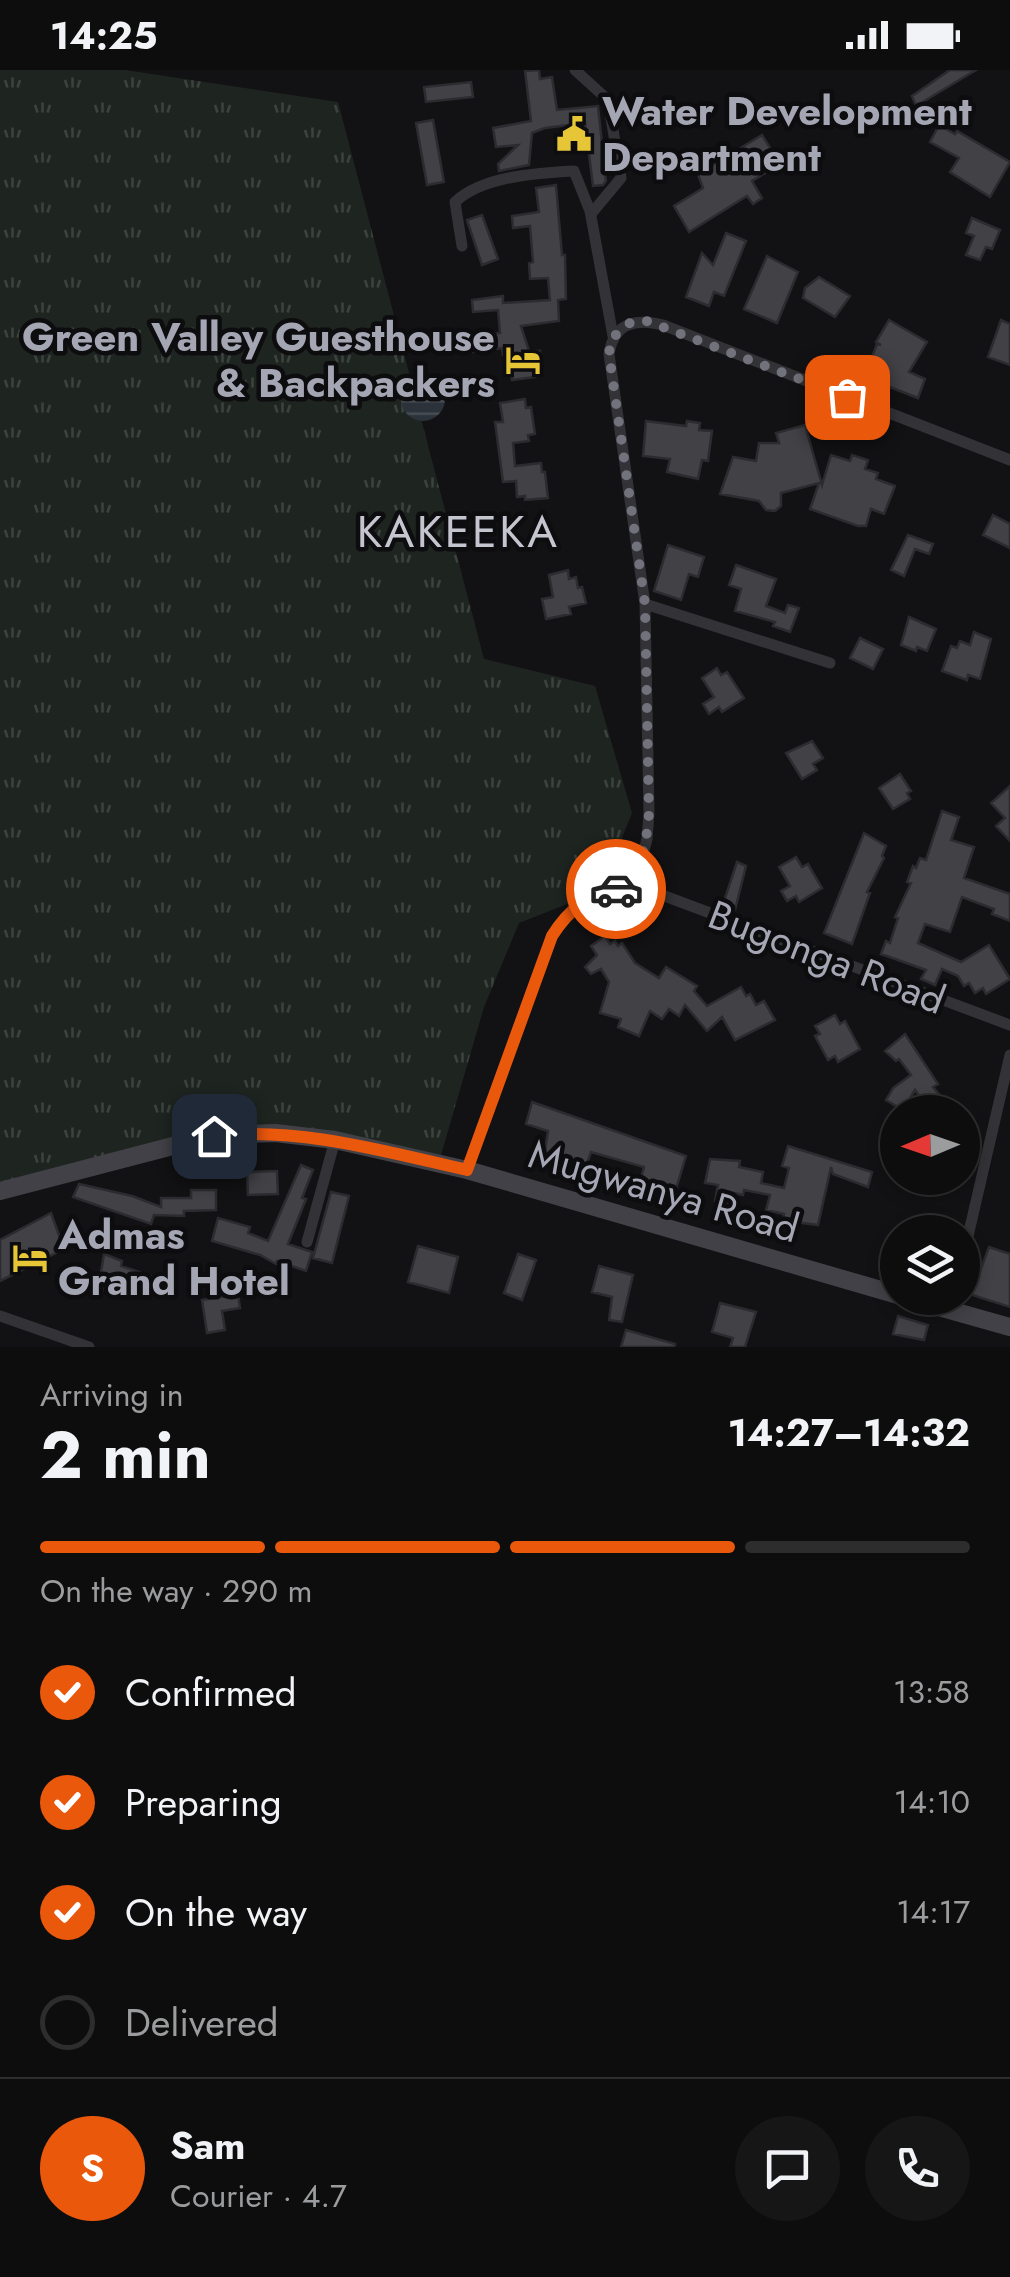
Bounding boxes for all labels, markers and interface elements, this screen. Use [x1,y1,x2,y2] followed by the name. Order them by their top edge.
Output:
[50,8,158,63] text: 14:25
[602,82,972,186] place label: Water Development Department
[555,115,593,153] public building icon: Water Development Department
[22,308,495,412] place label: Green Valley Guesthouse & Backpackers
[504,341,542,379] hotel icon: Green Valley Guesthouse & Backpackers
[805,355,890,440] pin
[820,370,875,425] icon: bag
[357,499,559,564] district label: KAKEEKA
[566,839,666,939] courier
[589,862,644,917] icon: car
[700,885,954,1029] street label: Bugonga Road
[172,1094,257,1179] pin
[880,1095,980,1195] north arrow
[880,1095,980,1315] map controls
[187,1109,242,1164] icon: home
[522,1125,806,1257] street label: Mugwanya Road
[57,1206,290,1310] place label: Admas Grand Hotel
[880,1215,980,1315] button: layers
[11,1239,49,1277] hotel icon: Admas Grand Hotel
[40,1372,184,1418] text: Arriving in
[728,1405,970,1460] text: 14:27–14:32
[40,1408,211,1502] text: 2 min
[40,1568,313,1614] text: On the way · 290 m
[40,1665,95,1720] icon: check
[125,1665,296,1720] text: Confirmed
[893,1669,970,1715] text: 13:58
[40,1775,95,1830] icon: check
[125,1775,282,1830] text: Preparing
[894,1779,970,1825] text: 14:10
[40,1885,95,1940] icon: check
[125,1885,307,1940] text: On the way
[896,1889,970,1935] text: 14:17
[125,1995,278,2050] text: Delivered
[735,2116,840,2221] button: chat
[865,2116,970,2221] button: phone
[170,2118,245,2173] text: Sam
[81,2141,104,2196] text: S
[170,2173,347,2219] text: Courier · 4.7

